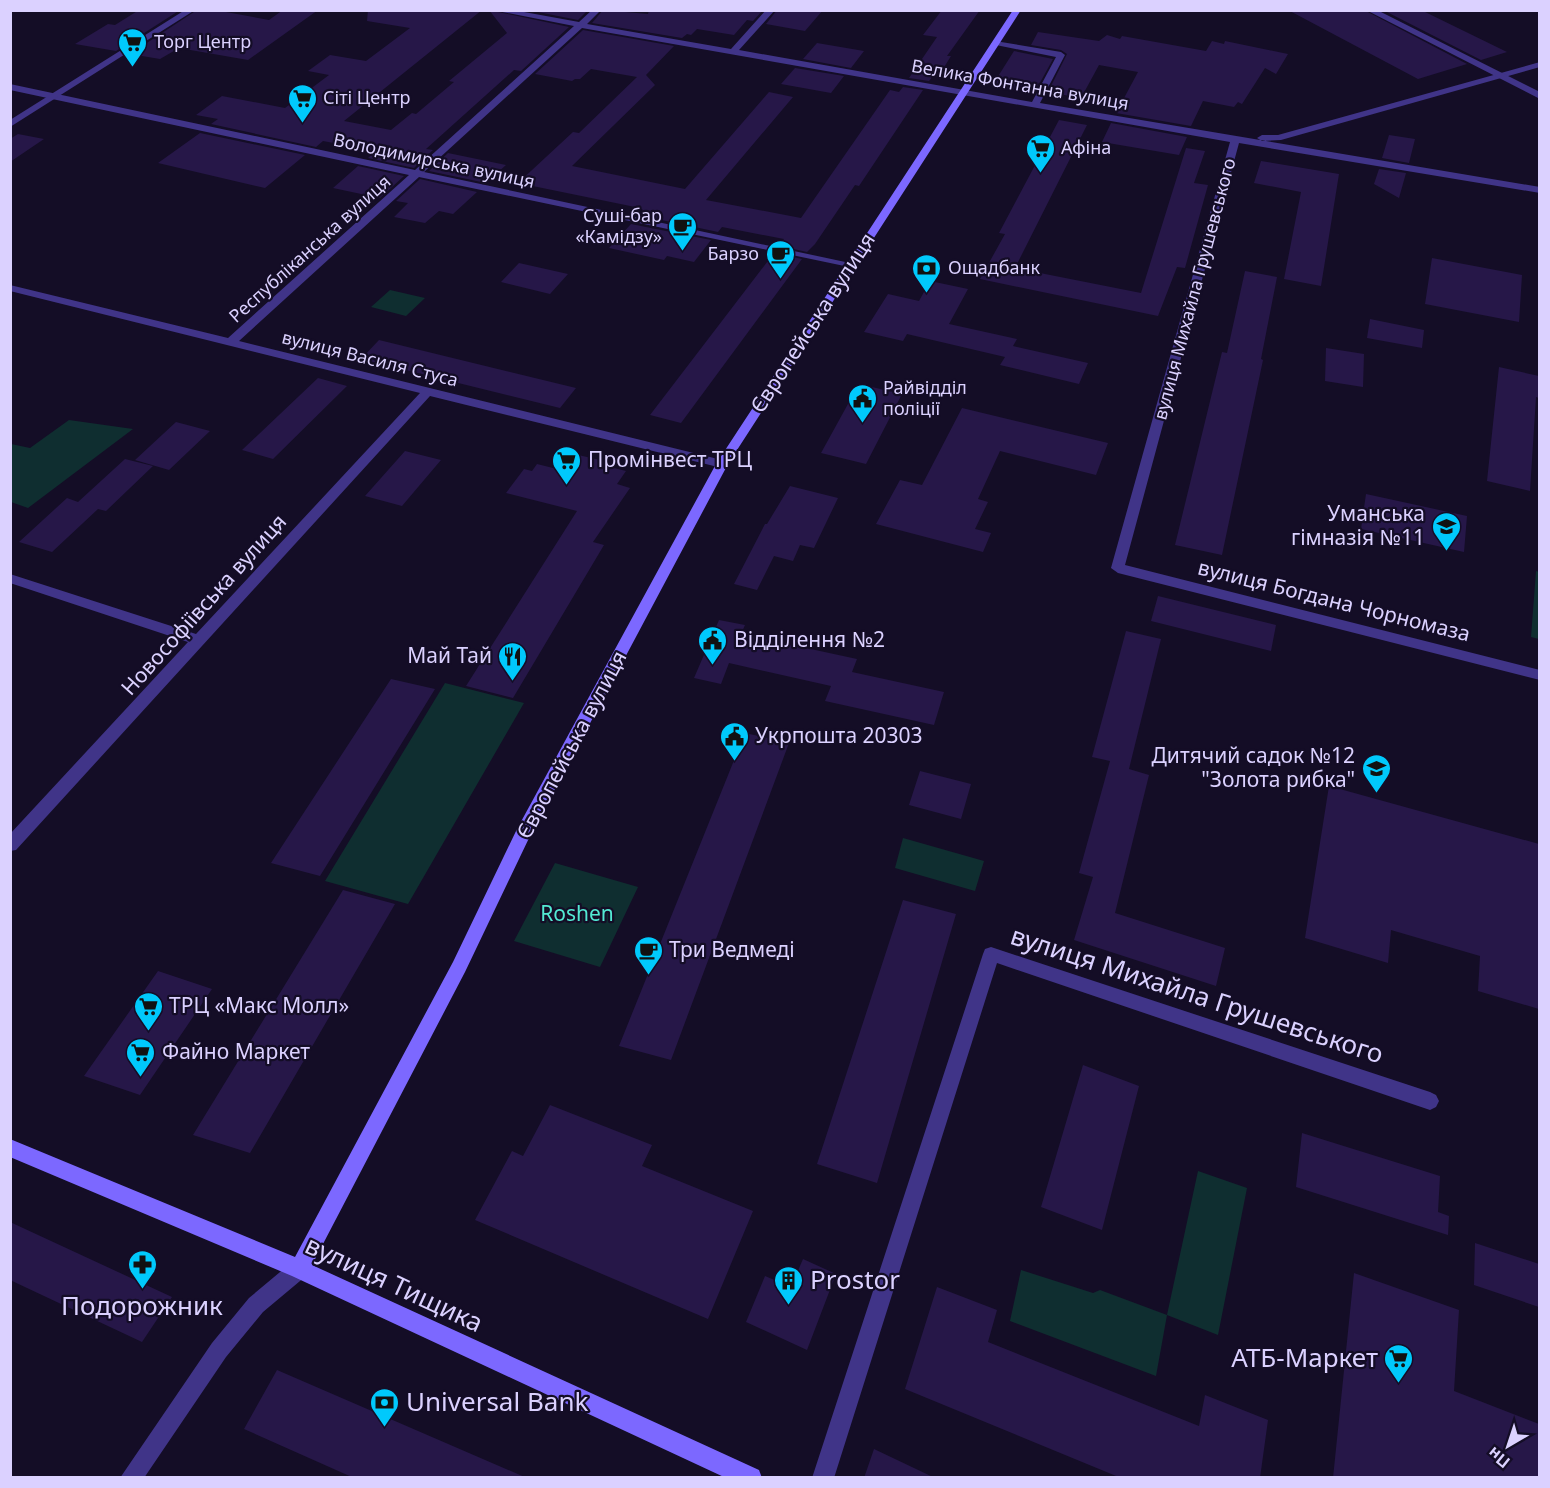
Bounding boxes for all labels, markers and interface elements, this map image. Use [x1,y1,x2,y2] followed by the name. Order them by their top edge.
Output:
[117,26,149,68] supermarket icon: Торг Центр
[154,29,251,53] place label: Торг Центр
[910,53,1131,115] street label: Велика Фонтанна вулиця
[286,82,318,124] supermarket icon: Сіті Центр
[323,85,411,109] place label: Сіті Центр
[331,127,537,193] street label: Володимирська вулиця
[1024,132,1056,174] supermarket icon: Афіна
[1061,135,1111,159] place label: Афіна
[1147,155,1241,422] street label: вулиця Михайла Грушевського
[223,169,395,327] street label: Республіканська вулиця
[575,203,662,248] place label: Суші-бар «Камідзу»
[667,210,699,252] cafe icon: Суші-бар «Камідзу»
[743,227,881,418] street label: Європейська вулиця
[764,238,796,280] cafe icon: Барзо
[708,241,759,265] place label: Барзо
[911,252,943,294] bank icon: Ощадбанк
[948,255,1041,279] place label: Ощадбанк
[280,325,461,392] street label: вулиця Василя Стуса
[883,375,967,420] place label: Райвідділ поліції
[846,382,878,424] public building icon: Райвідділ поліції
[551,444,583,486] supermarket icon: Промінвест ТРЦ
[588,445,752,473] place label: Промінвест ТРЦ
[1291,499,1425,551] place label: Уманська гімназія №11
[114,508,292,701] street label: Новософіївська вулиця
[1430,510,1462,552] school or university icon: Уманська гімназія №11
[1195,553,1473,647] street label: вулиця Богдана Чорномаза
[697,624,729,666] public building icon: Відділення №2
[734,625,885,653] place label: Відділення №2
[497,640,529,682] restaurant icon: Май Тай
[407,641,492,669] place label: Май Тай
[510,646,633,843] street label: Європейська вулиця
[718,720,750,762] public building icon: Укрпошта 20303
[755,721,923,749] place label: Укрпошта 20303
[1152,741,1355,793] place label: Дитячий садок №12 "Золота рибка"
[1360,752,1392,794] school or university icon: Дитячий садок №12 "Золота рибка"
[540,899,614,927] park label: Roshen
[1006,917,1388,1071] street label: вулиця Михайла Грушевського
[632,934,664,976] cafe icon: Три Ведмеді
[669,935,795,963] place label: Три Ведмеді
[132,990,164,1032] supermarket icon: ТРЦ «Макс Молл»
[169,991,349,1019] place label: ТРЦ «Макс Молл»
[125,1036,157,1078] supermarket icon: Файно Маркет
[162,1037,310,1065] place label: Файно Маркет
[300,1226,489,1340] street label: вулиця Тищика
[126,1248,158,1290] pharmacy icon: Подорожник
[810,1261,900,1297] place label: Prostor
[773,1264,805,1306] building icon: Prostor
[61,1287,223,1323] place label: Подорожник
[1231,1339,1378,1375] place label: АТБ-Маркет
[1383,1342,1415,1384] supermarket icon: АТБ-Маркет
[406,1383,588,1419] place label: Universal Bank
[369,1386,401,1428] bank icon: Universal Bank
[1478,1416,1538,1476] north arrow
[1483,1442,1514,1473] text: Пн

